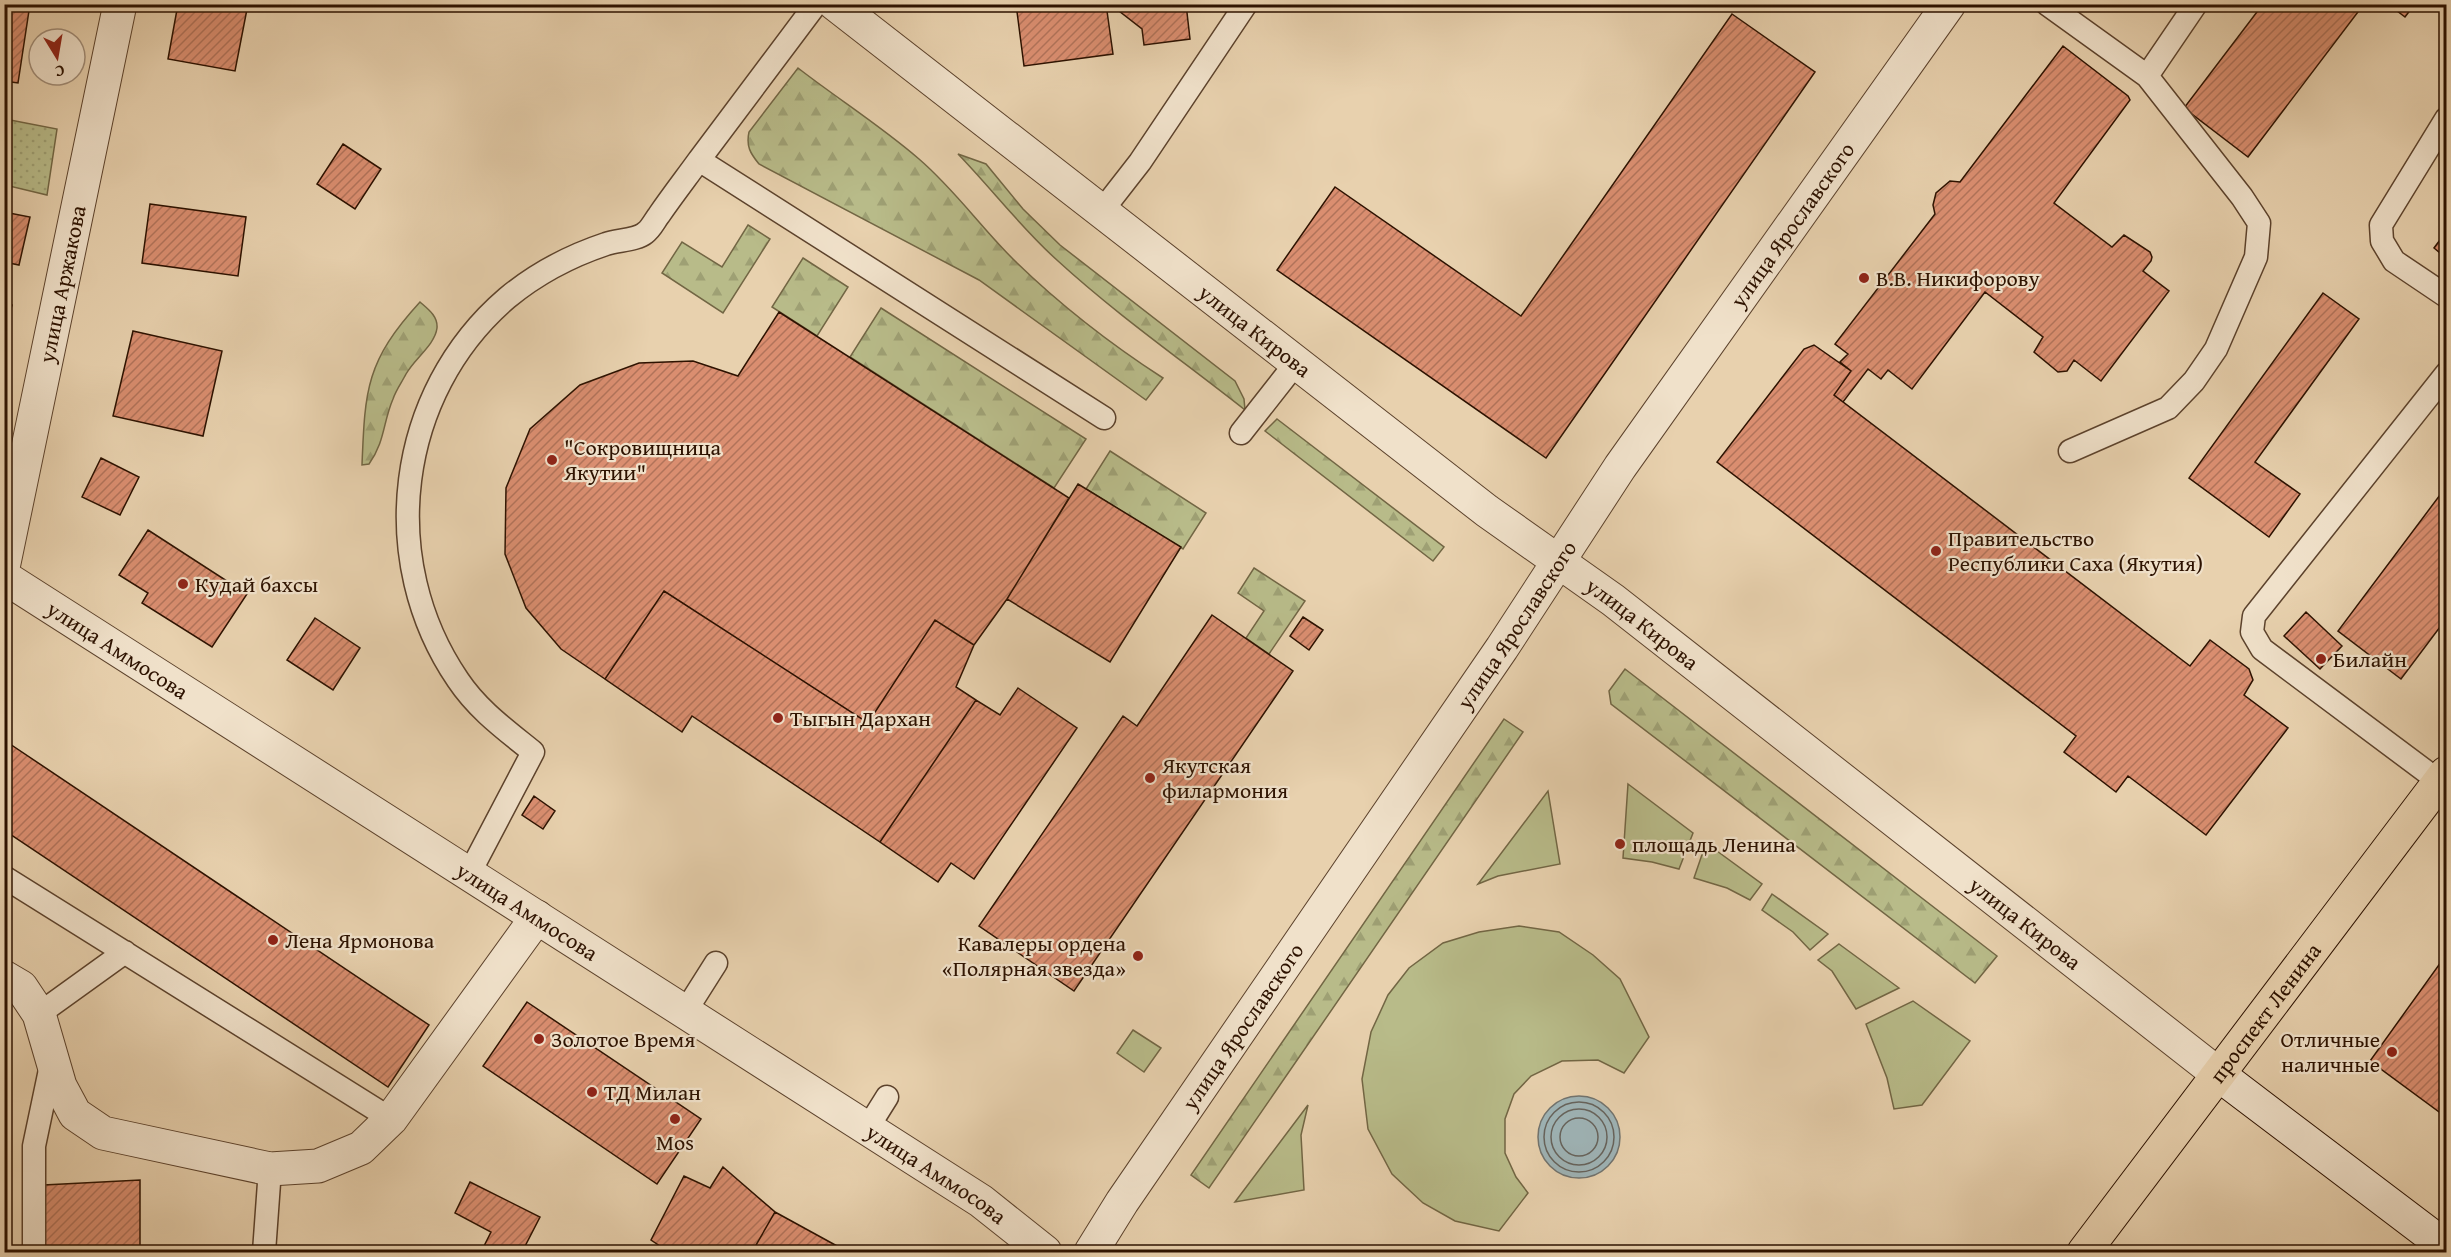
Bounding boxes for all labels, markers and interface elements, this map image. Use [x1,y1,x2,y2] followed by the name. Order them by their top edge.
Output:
[27,27,87,87] north arrow
[53,59,67,84] text: С
[1722,135,1862,315] street label: улица Ярославского
[30,202,94,367] street label: улица Аржакова
[1876,262,2040,294] place label: В.В. Никифорову
[1857,271,1871,285] marker: В.В. Никифорову
[1191,276,1319,385] street label: улица Кирова
[563,431,722,488] place label: "Сокровищница Якутии"
[545,453,559,467] marker: "Сокровищница Якутии"
[1948,522,2203,579] place label: Правительство Республики Саха (Якутия)
[1448,534,1584,716] street label: улица Ярославского
[1929,544,1943,558] marker: Правительство Республики Саха (Якутия)
[195,568,318,600] place label: Кудай бахсы
[1579,569,1706,678] street label: улица Кирова
[176,577,190,591] marker: Кудай бахсы
[40,592,195,707] street label: улица Аммосова
[2333,643,2407,675] place label: Билайн
[2314,652,2328,666] marker: Билайн
[790,702,931,734] place label: Тыгын Дархан
[771,711,785,725] marker: Тыгын Дархан
[1161,749,1288,806] place label: Якутская филармония
[1143,771,1157,785] marker: Якутская филармония
[1632,828,1796,860] place label: площадь Ленина
[1613,837,1627,851] marker: площадь Ленина
[449,854,605,969] street label: улица Аммосова
[1961,868,2089,978] street label: улица Кирова
[285,924,435,956] place label: Лена Ярмонова
[942,927,1127,984] place label: Кавалеры ордена «Полярная звезда»
[266,933,280,947] marker: Лена Ярмонова
[2201,935,2329,1090] street label: проспект Ленина
[1173,936,1311,1117] street label: улица Ярославского
[1131,949,1145,963] marker: Кавалеры ордена «Полярная звезда»
[551,1023,695,1055] place label: Золотое Время
[2281,1023,2380,1080] place label: Отличные наличные
[532,1032,546,1046] marker: Золотое Время
[2385,1045,2399,1059] marker: Отличные наличные
[604,1076,701,1108] place label: ТД Милан
[585,1085,599,1099] marker: ТД Милан
[668,1112,682,1126] marker: Mos
[859,1115,1014,1232] street label: улица Аммосова
[656,1126,694,1158] place label: Mos

